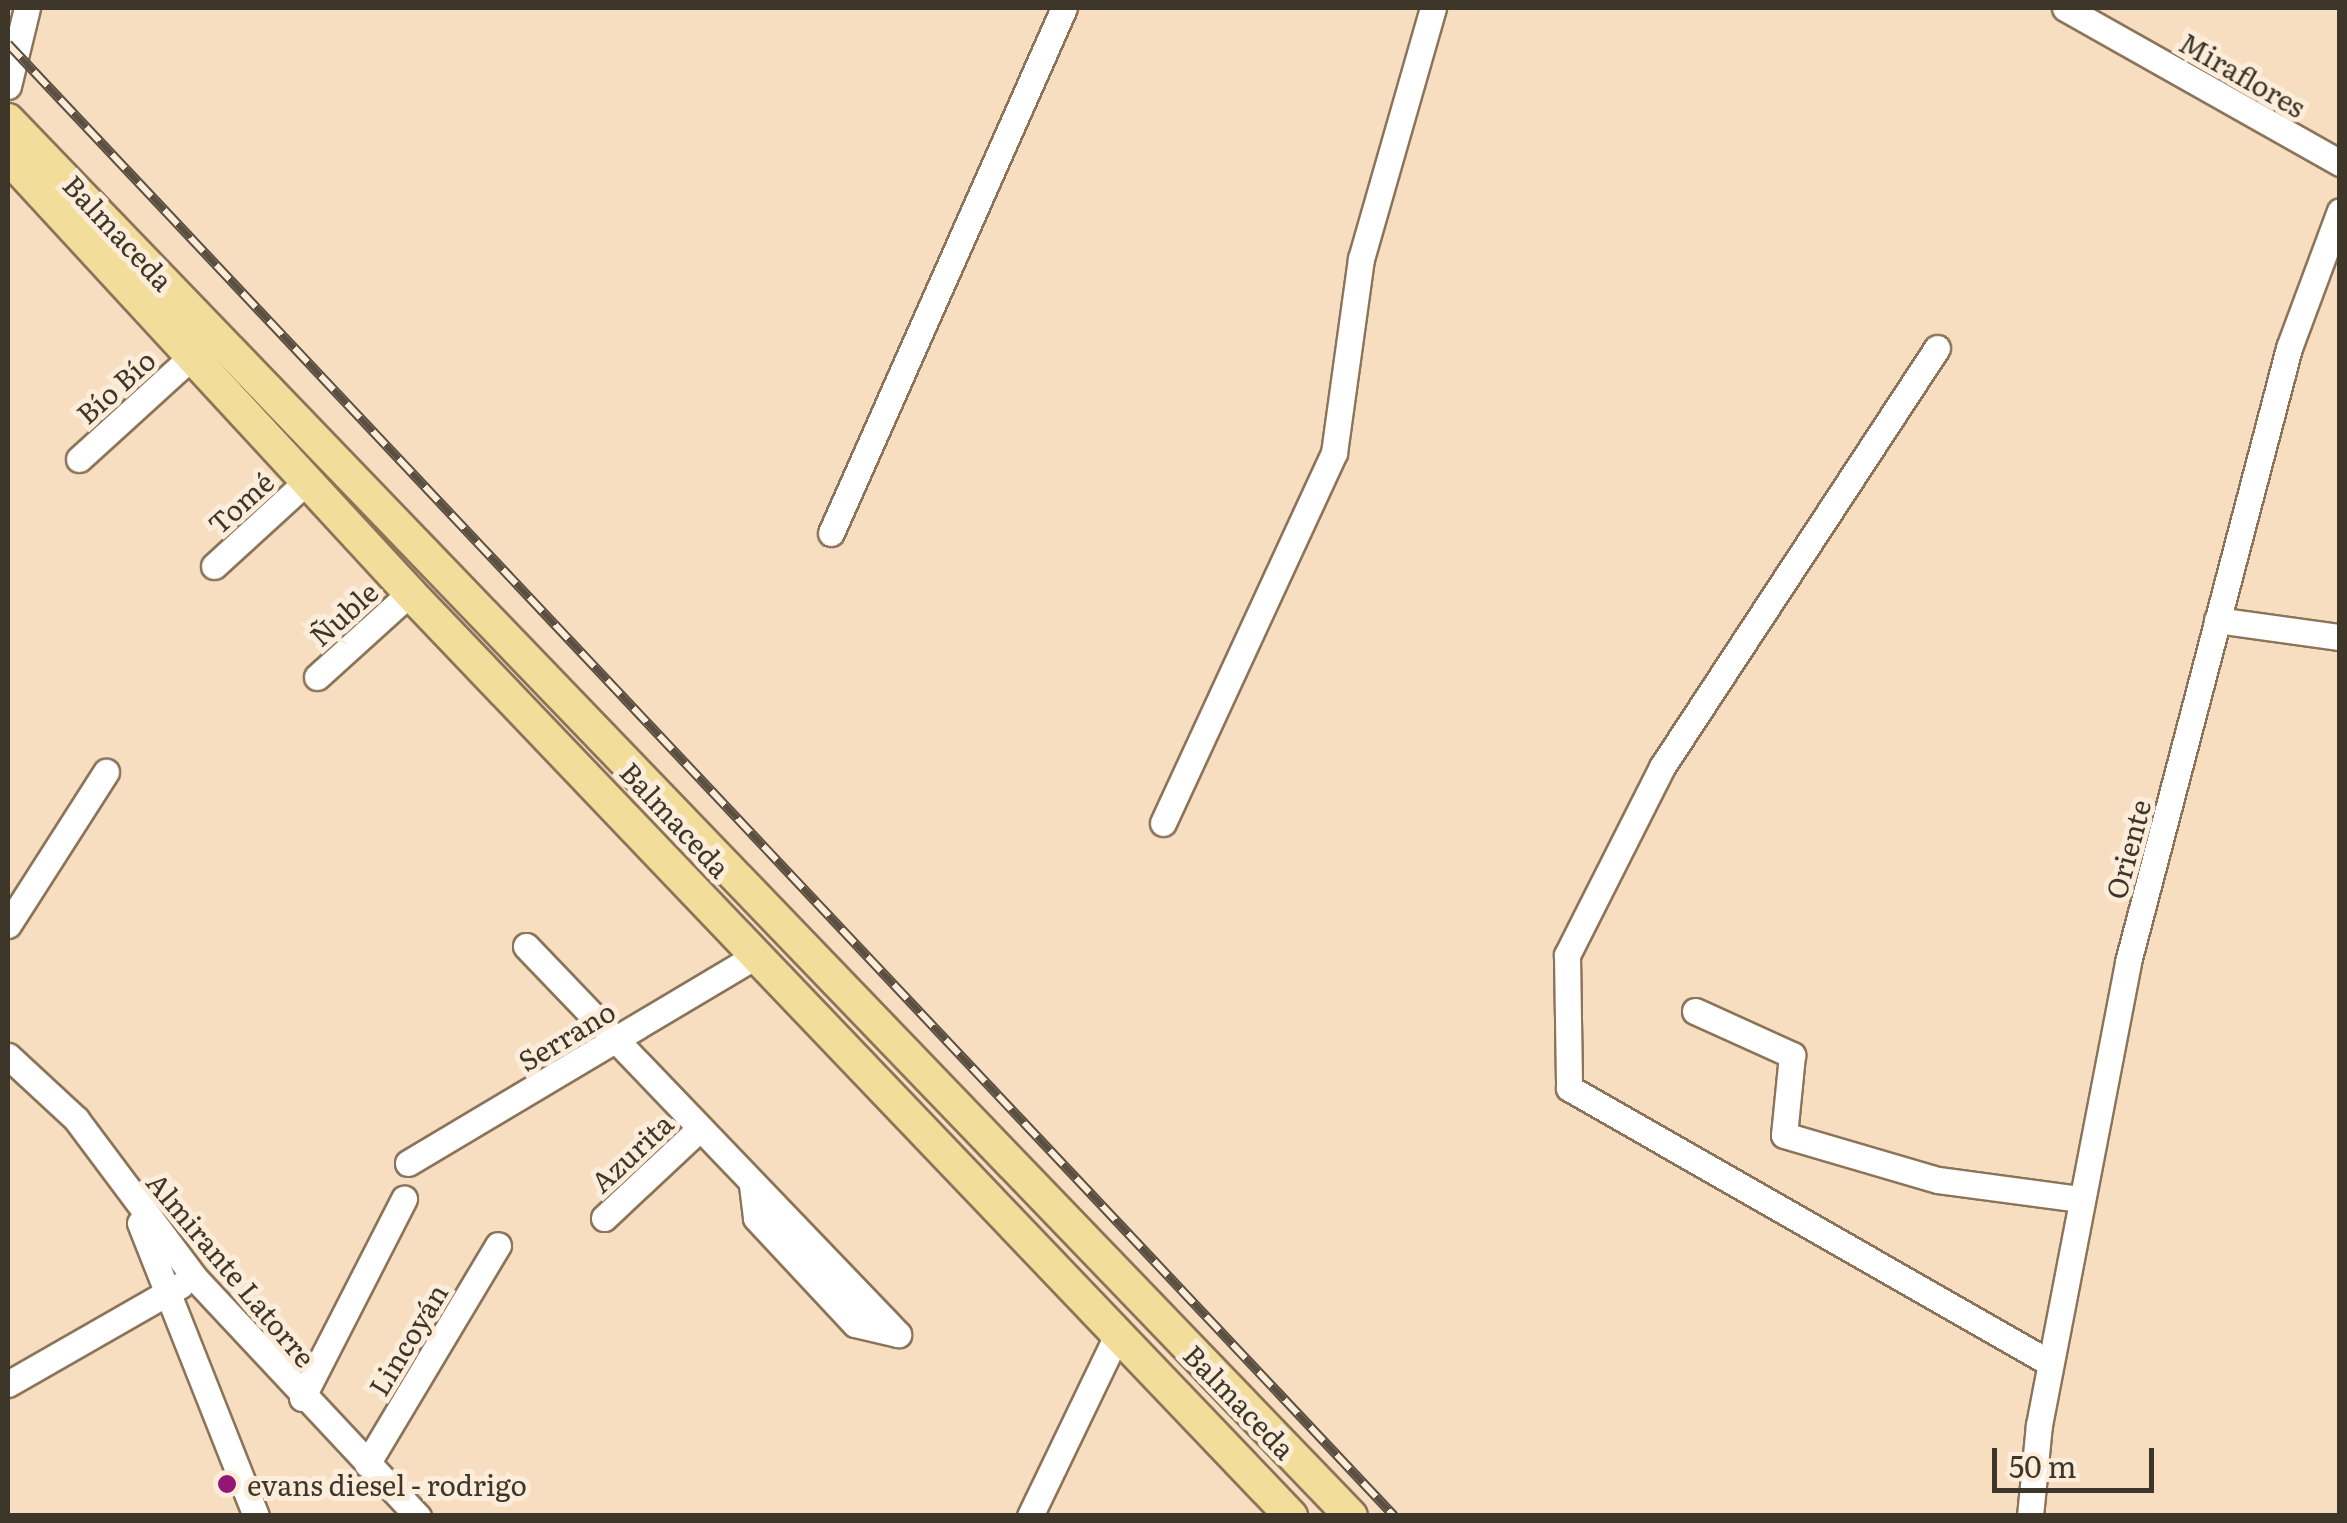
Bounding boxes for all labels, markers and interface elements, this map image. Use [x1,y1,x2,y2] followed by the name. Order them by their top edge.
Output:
[2174,25,2312,123] street label: Miraflores
[57,167,181,297] street label: Balmaceda
[69,342,161,430] street label: Bío Bío
[200,464,280,540] street label: Tomé
[302,574,384,652] street label: Ñuble
[614,754,738,884] street label: Balmaceda
[2098,796,2156,902] street label: Oriente
[511,993,621,1077] street label: Serrano
[583,1106,679,1198] street label: Azurita
[141,1165,323,1373] street label: Almirante Latorre
[361,1277,453,1401] street label: Lincoyán
[1177,1337,1303,1465] street label: Balmaceda
[1997,1428,2160,1490] scale bar
[2009,1443,2077,1487] text: 50 m
[247,1467,527,1501] place label: evans diesel - rodrigo
[216,1473,238,1495] marker: evans diesel - rodrigo

